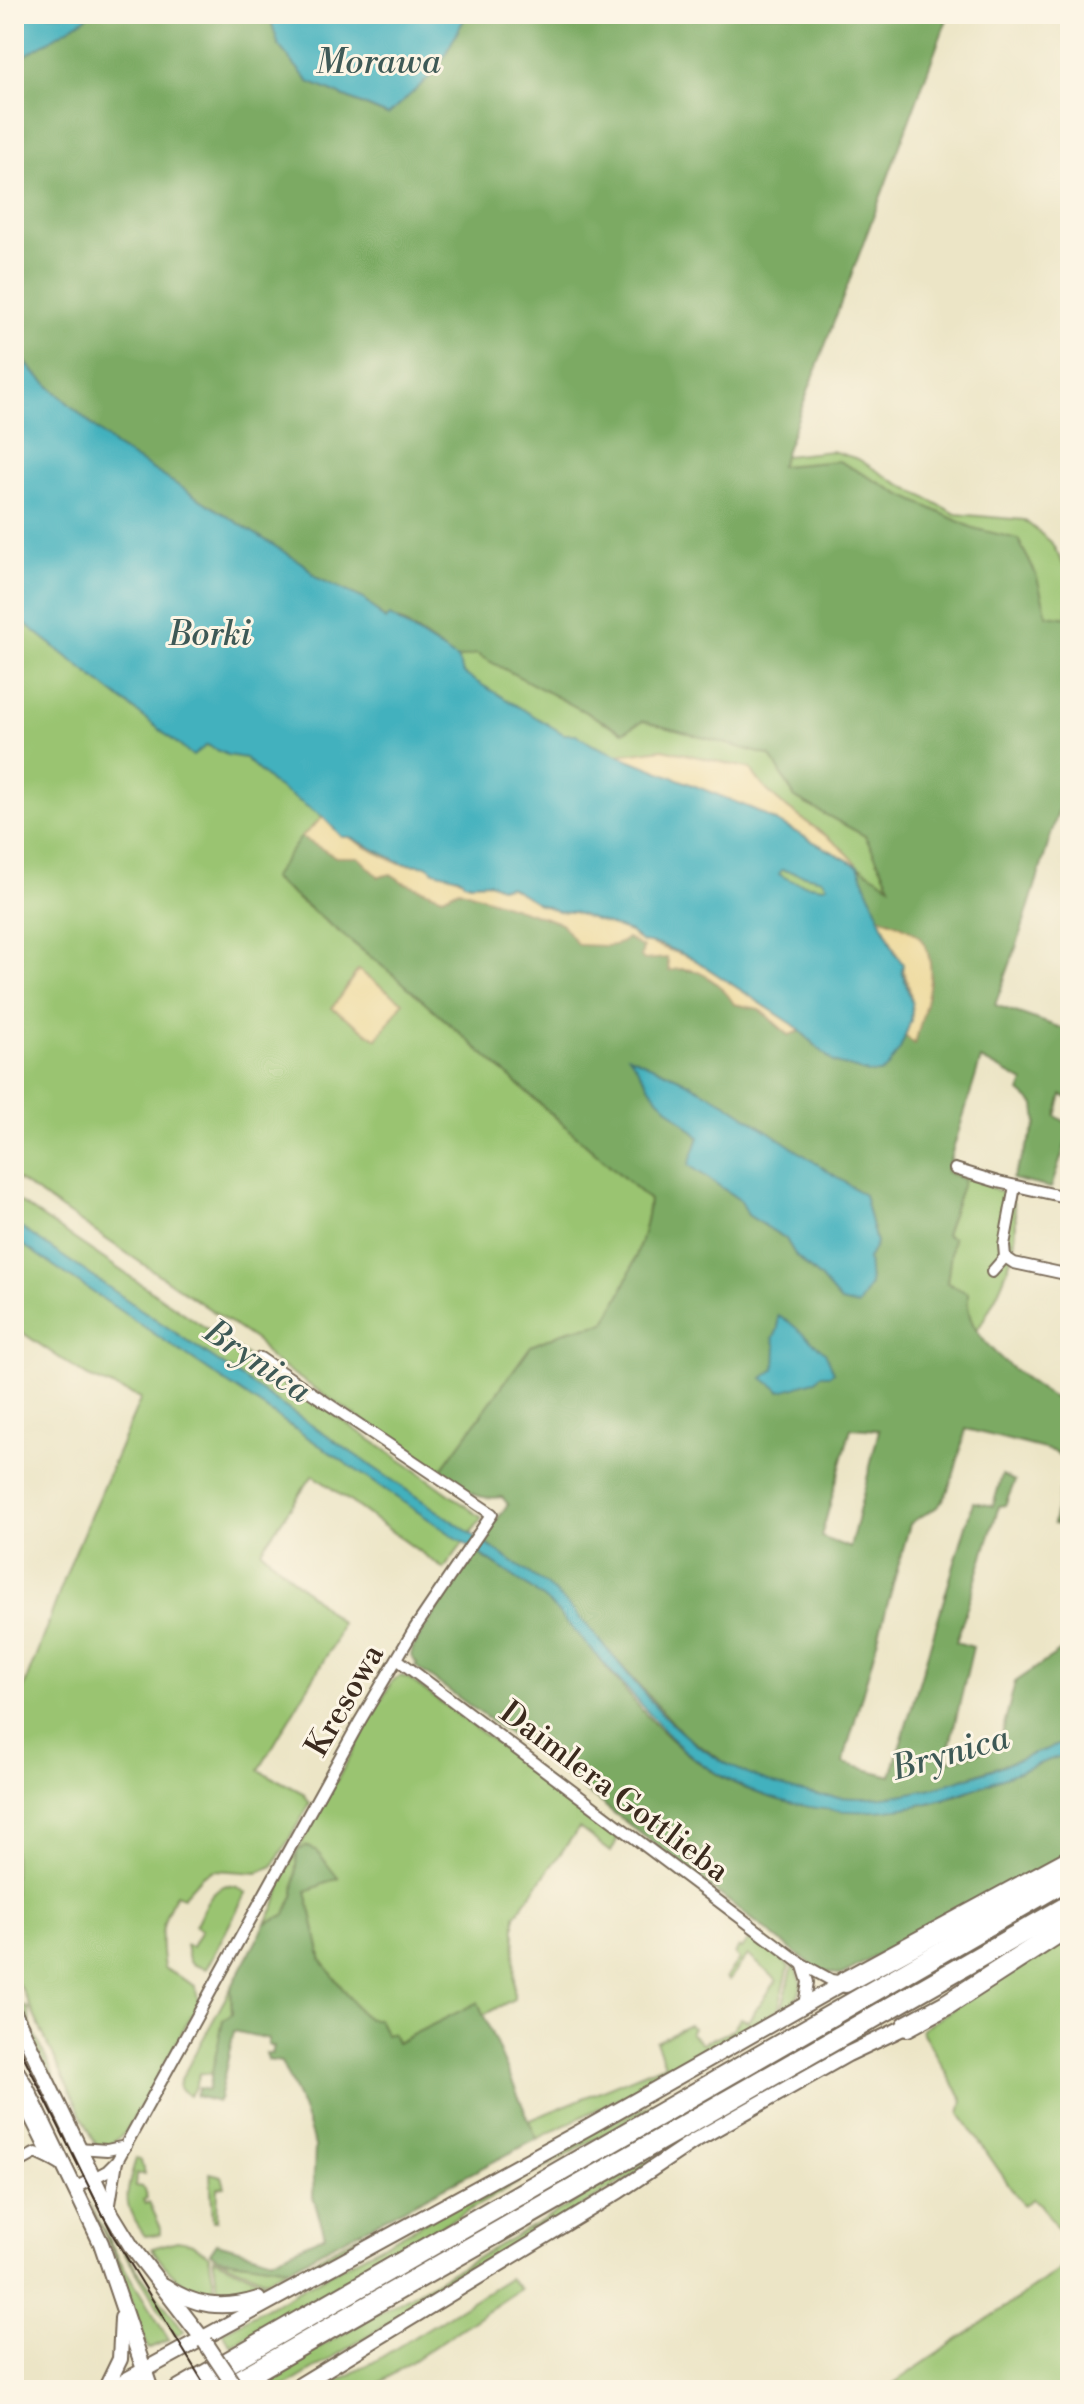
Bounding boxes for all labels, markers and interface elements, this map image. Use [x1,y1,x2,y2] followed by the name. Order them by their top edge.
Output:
[316,42,441,84] water label: Morawa
[168,614,252,656] water label: Borki
[195,1310,319,1413] water label: Brynica
[297,1637,393,1764] street label: Kresowa
[492,1693,738,1892] street label: Daimlera Gottlieba
[886,1717,1014,1791] water label: Brynica

